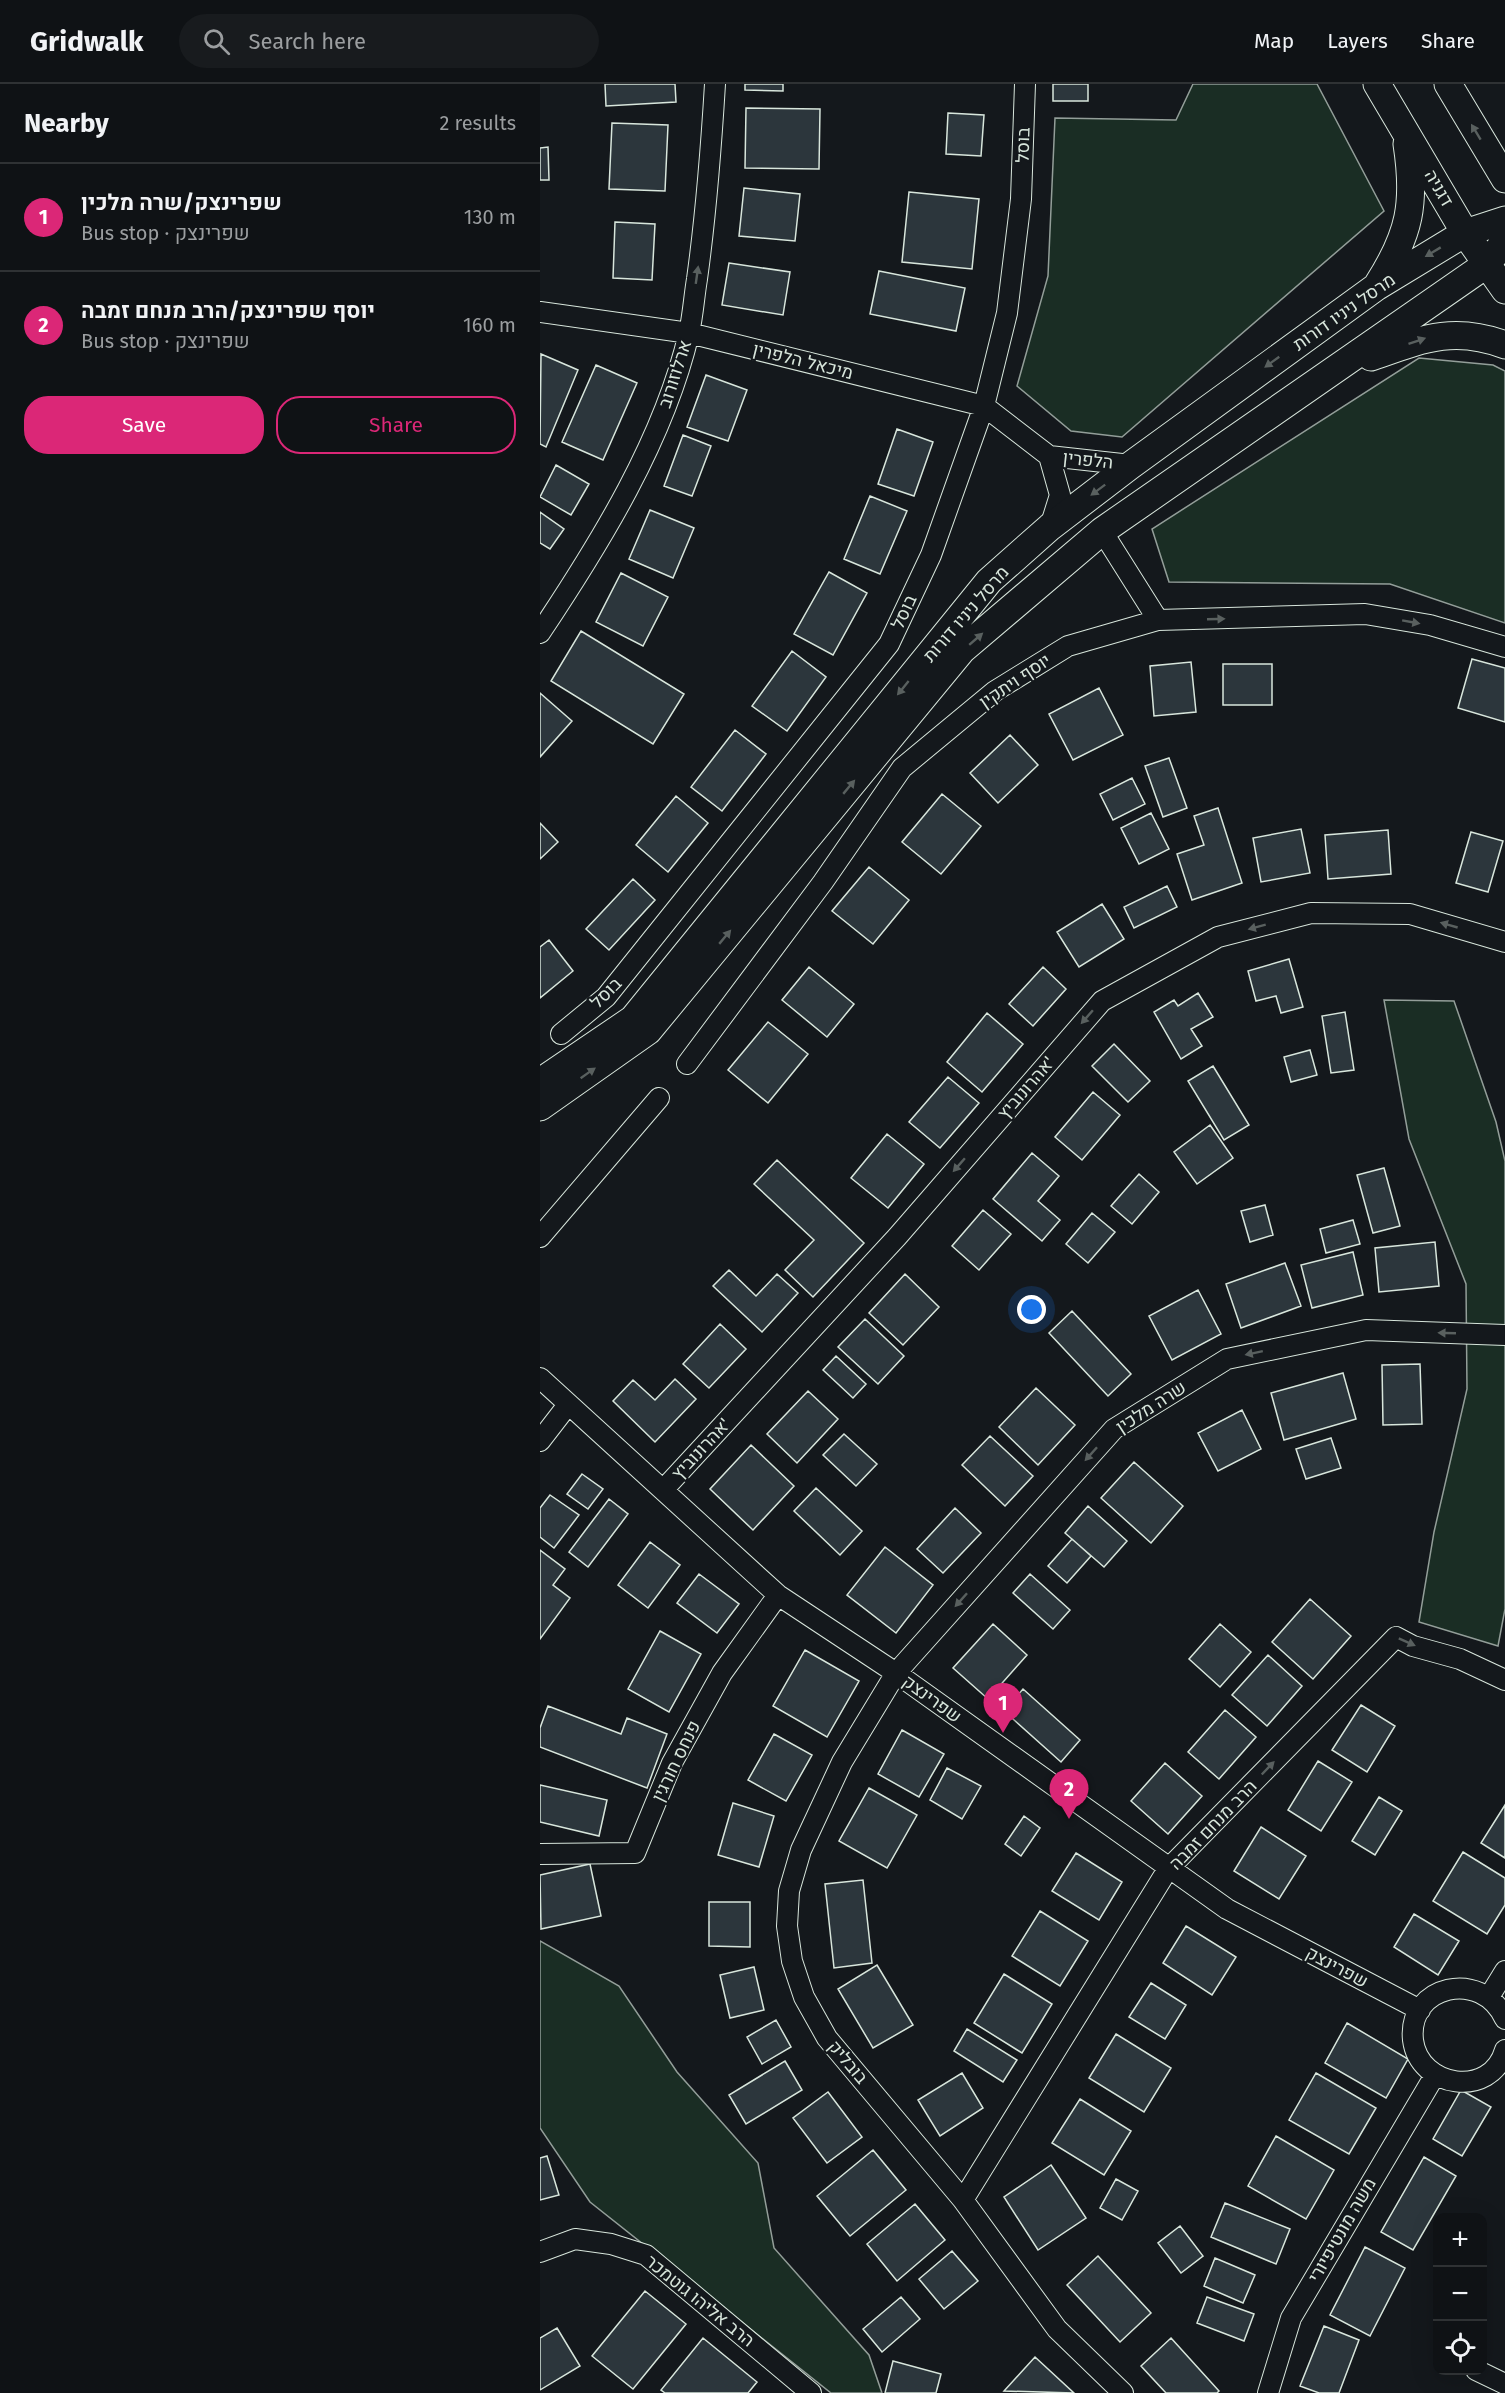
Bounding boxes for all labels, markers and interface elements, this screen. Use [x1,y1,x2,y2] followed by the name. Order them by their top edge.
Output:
[179,14,599,68] search box
[30,25,143,58] text: Gridwalk
[200,25,233,58] icon: search
[248,28,366,55] text: Search here
[1254,28,1294,54] text: Map
[1327,28,1388,54] text: Layers
[1421,28,1475,54] text: Share
[24,108,109,139] text: Nearby
[439,111,516,135] text: 2 results
[1471,124,1482,140] one-way arrow
[1011,126,1035,163] street label: בוסל
[1420,166,1458,210] street label: דגניה
[81,189,282,216] text: שפרינצק/שרה מלכין
[39,205,48,229] text: 1
[464,205,516,229] text: 130 m
[81,221,250,245] text: Bus stop · שפרינצק
[1425,247,1441,258] one-way arrow
[693,266,702,285] one-way arrow
[1289,269,1399,355] street label: מרסל ניניו דורות
[81,297,375,324] text: יוסף שפרינצק/הרב מנחם זמבה
[38,313,49,337] text: 2
[463,313,516,337] text: 160 m
[81,329,250,353] text: Bus stop · שפרינצק
[1408,336,1426,346] one-way arrow
[654,337,696,411] street label: ארלוזורוב
[751,338,855,384] street label: מיכאל הלפרין
[1265,356,1281,368] one-way arrow
[24,396,264,454] button: Save
[276,396,516,454] button: Share
[1062,446,1114,474] street label: הלפרין
[1090,484,1106,496] one-way arrow
[918,562,1014,666] street label: מרסל ניניו דורות
[887,591,922,633] street label: בוסל
[1207,614,1226,623] one-way arrow
[1401,618,1420,627] one-way arrow
[968,633,983,646] one-way arrow
[975,649,1055,713] street label: יוסף ויתקין
[897,680,910,696] one-way arrow
[843,779,856,795] one-way arrow
[1440,920,1458,929] one-way arrow
[1248,923,1266,932] one-way arrow
[719,930,731,945] one-way arrow
[586,972,627,1013] street label: בוסל
[1081,1009,1094,1024] one-way arrow
[993,1052,1059,1124] street label: אהרונוביץ'
[579,1067,595,1079] one-way arrow
[953,1157,966,1173] one-way arrow
[1017,1295,1046,1324] your location
[1437,1328,1456,1338] one-way arrow
[1244,1349,1263,1358] one-way arrow
[1112,1376,1190,1438] street label: שרה מלכין
[667,1413,735,1485] street label: אהרונוביץ'
[1084,1447,1098,1462] one-way arrow
[955,1592,968,1607] one-way arrow
[1398,1638,1416,1648] one-way arrow
[898,1670,966,1728] street label: שפרינצק
[984,1684,1022,1733] pin: 1
[647,1717,705,1805] street label: פנחס חורגין
[1261,1760,1275,1775] one-way arrow
[1050,1770,1088,1819] pin: 2
[1165,1775,1261,1875] street label: הרב מנחם זמבה
[1302,1941,1372,1993] street label: שפרינצק
[823,2036,873,2089] street label: בובליק
[1303,2174,1381,2286] street label: משה מונטיפיורי
[1433,2213,1487,2375] map controls
[1433,2213,1487,2267] button: +
[641,2250,759,2352] street label: הרב אליהו גוטמכר
[1433,2267,1487,2321] button: −
[1433,2321,1487,2375] button: locate

